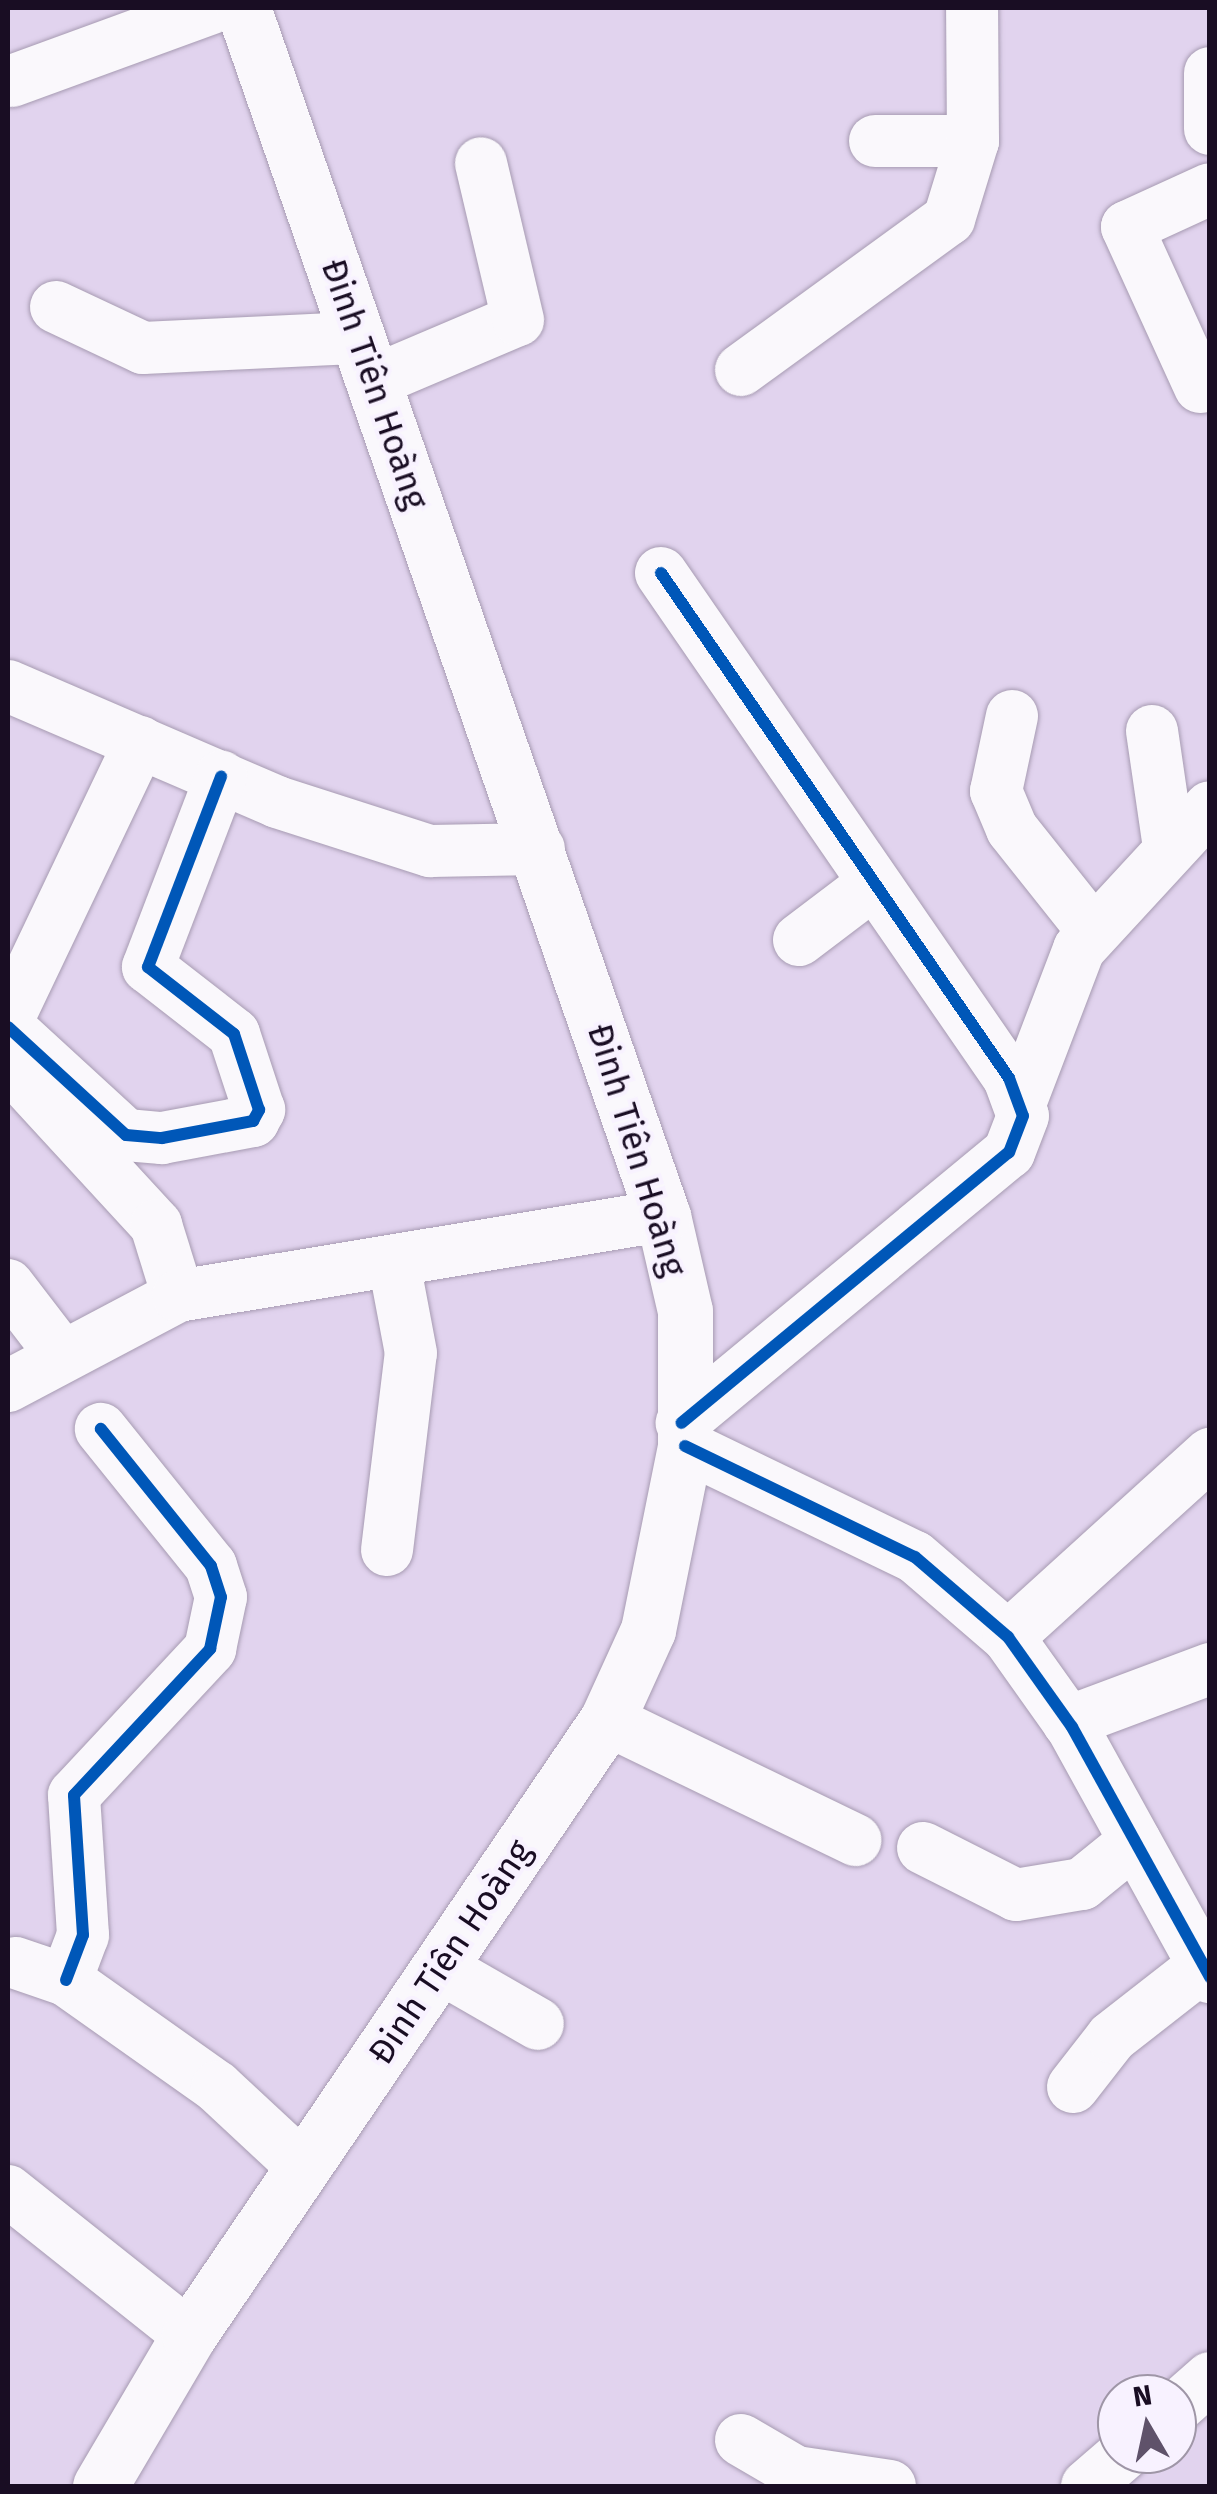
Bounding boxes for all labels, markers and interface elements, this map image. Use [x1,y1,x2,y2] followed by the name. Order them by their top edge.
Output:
[313,253,437,515] street label: Đinh Tiên Hoàng
[579,1019,695,1281] street label: Đinh Tiên Hoàng
[359,1832,541,2072] street label: Đinh Tiên Hoàng
[1097,2374,1197,2474] north arrow
[1131,2378,1154,2414] text: N

